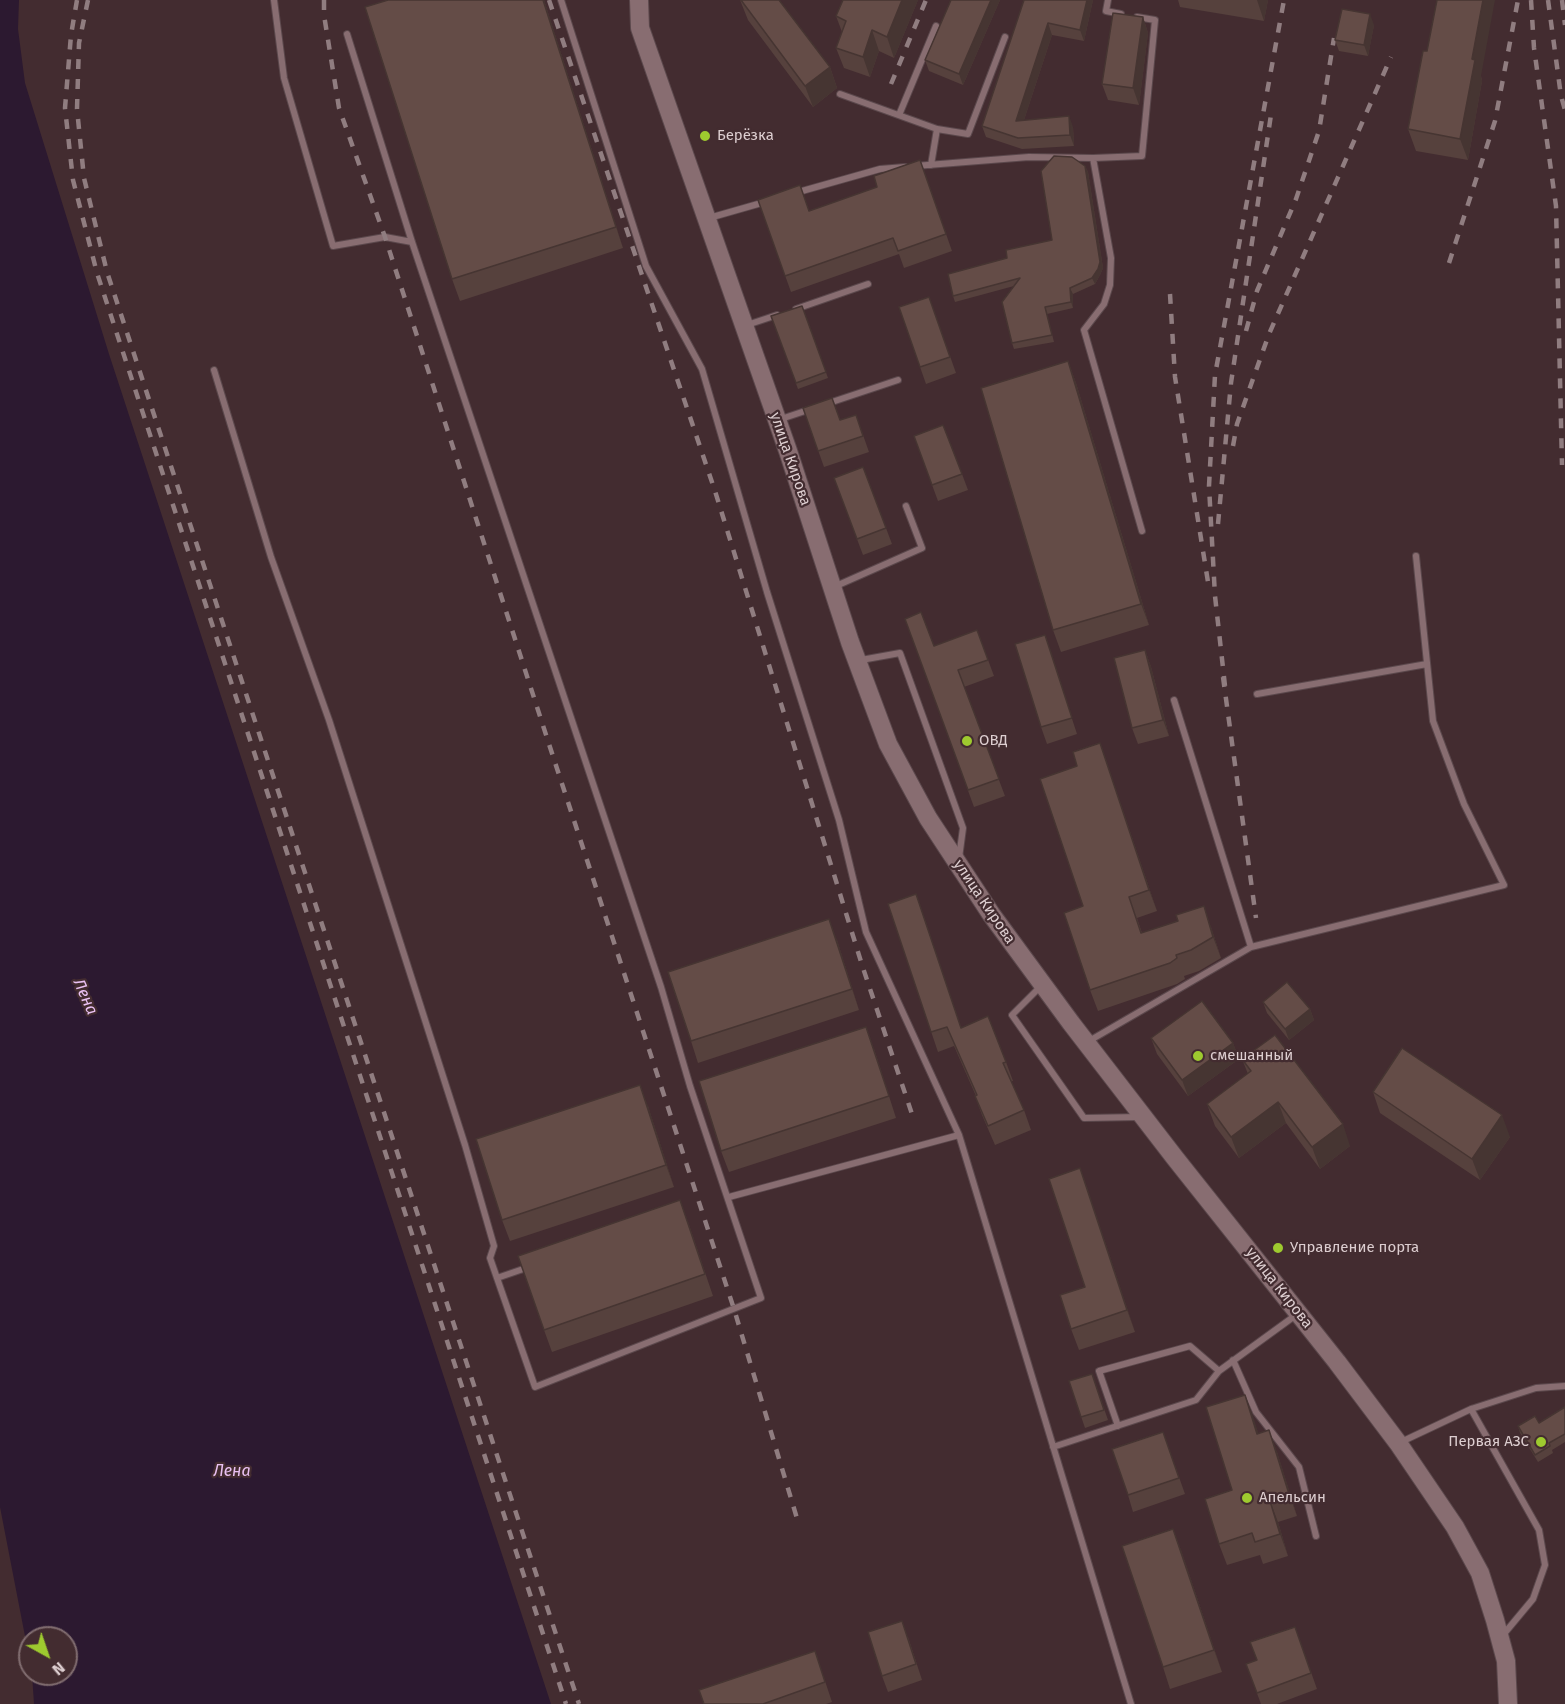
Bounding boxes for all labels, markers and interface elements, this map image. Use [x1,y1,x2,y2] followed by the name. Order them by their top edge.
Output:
[717,127,774,145] place label: Берёзка
[698,129,712,143] marker: Берёзка
[766,410,814,508] street label: улица Кирова
[979,732,1008,750] place label: ОВД
[960,734,974,748] marker: ОВД
[949,856,1019,948] street label: улица Кирова
[69,976,101,1018] water label: Лена
[1210,1047,1293,1065] place label: смешанный
[1191,1049,1205,1063] marker: смешанный
[1290,1239,1419,1257] place label: Управление порта
[1271,1241,1285,1255] marker: Управление порта
[1242,1244,1316,1332] street label: улица Кирова
[1448,1433,1529,1451] place label: Первая АЗС
[1534,1435,1548,1449] marker: Первая АЗС
[213,1462,251,1482] water label: Лена
[1259,1489,1326,1507] place label: Апельсин
[1240,1491,1254,1505] marker: Апельсин
[18,1626,78,1686] north arrow
[48,1658,69,1679] text: N

